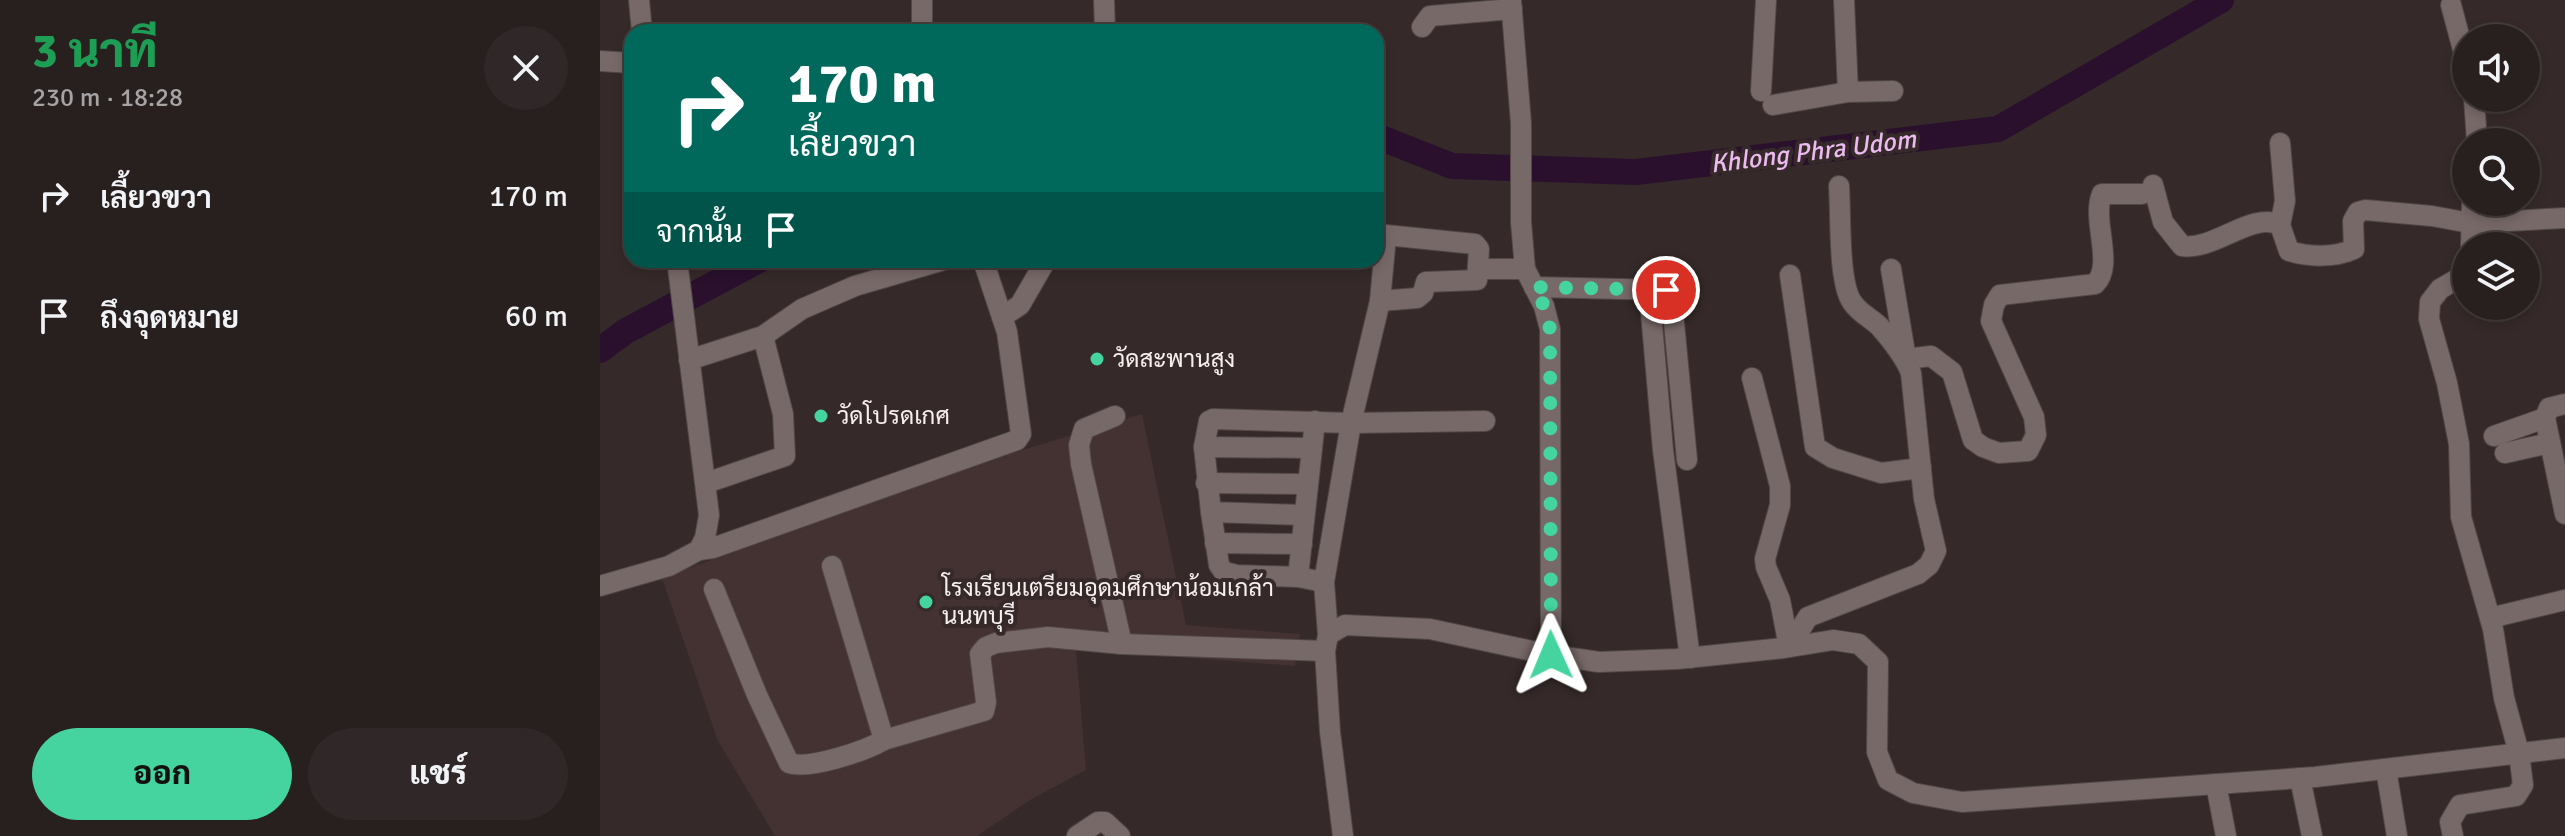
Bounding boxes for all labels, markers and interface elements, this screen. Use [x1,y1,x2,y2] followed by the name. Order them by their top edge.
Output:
[32,22,158,81] text: 3 นาที
[2452,24,2540,320] map controls
[2452,24,2540,112] button: sound
[484,26,568,110] button: close
[788,49,936,118] text: 170 m
[656,56,760,160] icon: right
[32,82,183,114] text: 230 m · 18:28
[788,122,916,167] text: เลี้ยวขวา
[1709,123,1919,180] water label: Khlong Phra Udom
[2452,128,2540,216] button: search
[32,174,76,218] icon: right
[489,178,568,215] text: 170 m
[100,180,212,217] text: เลี้ยวขวา
[759,208,803,252] icon: arrive
[656,214,743,251] text: จากนั้น
[2452,232,2540,320] button: layers
[1632,256,1700,324] pin
[1644,268,1688,312] icon: arrive
[32,294,76,338] icon: arrive
[505,298,568,335] text: 60 m
[100,300,239,337] text: ถึงจุดหมาย
[1113,344,1235,376] place label: วัดสะพานสูง
[1088,350,1106,368] marker: วัดสะพานสูง
[837,400,950,431] place label: วัดโปรดเกศ
[812,407,830,425] marker: วัดโปรดเกศ
[940,572,1274,632] place label: โรงเรียนเตรียมอุดมศึกษาน้อมเกล้า นนทบุรี
[917,593,935,611] marker: โรงเรียนเตรียมอุดมศึกษาน้อมเกล้า นนทบุรี
[1509,613,1593,697] position arrow
[32,728,292,820] button: ออก
[308,728,568,820] button: แชร์

